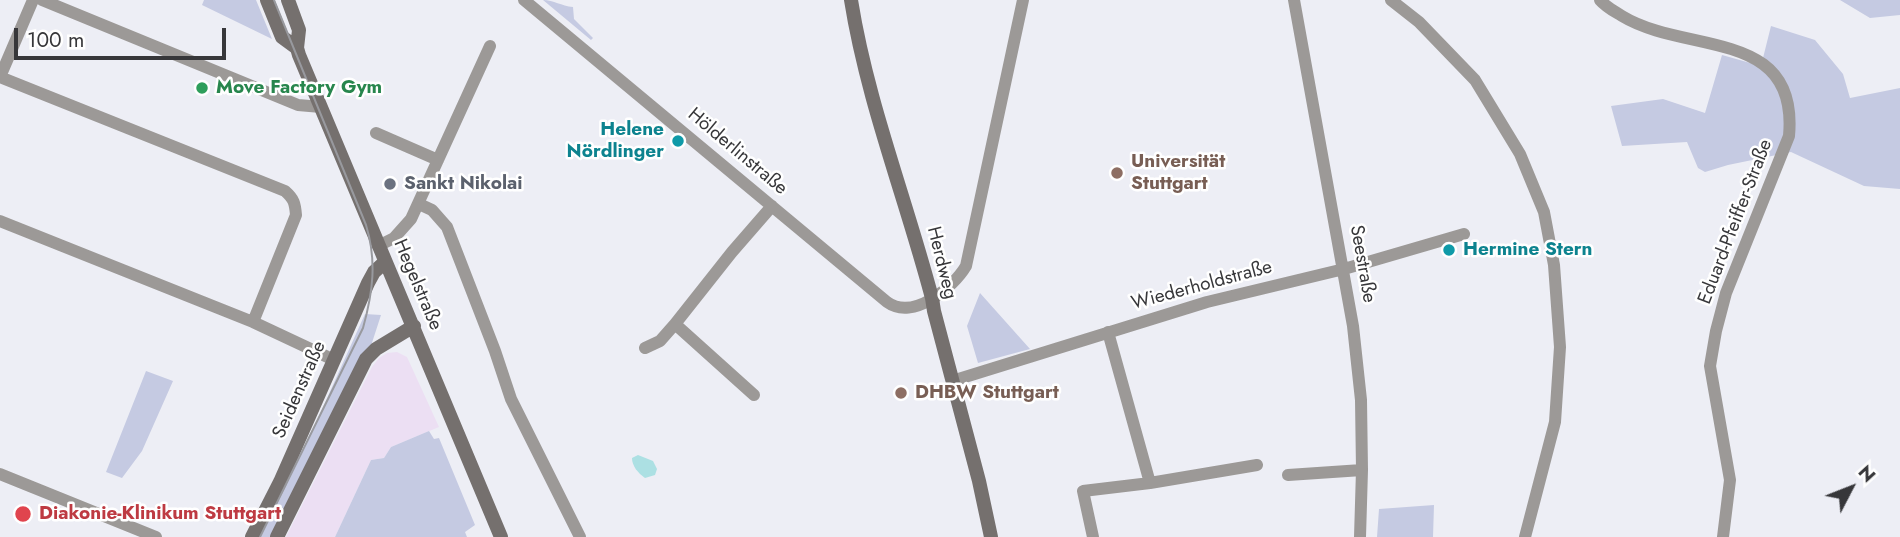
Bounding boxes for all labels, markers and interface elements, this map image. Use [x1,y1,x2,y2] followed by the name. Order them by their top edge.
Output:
[18,14,229,58] scale bar
[27,25,84,55] text: 100 m
[216,77,382,99] place label: Move Factory Gym
[194,80,210,96] marker: Move Factory Gym
[683,104,791,200] street label: Hölderlinstraße
[567,119,664,163] place label: Helene Nördlinger
[670,133,686,149] marker: Helene Nördlinger
[1694,136,1778,308] street label: Eduard-Pfeiffer-Straße
[1131,151,1225,195] place label: Universität Stuttgart
[1109,165,1125,181] marker: Universität Stuttgart
[404,173,523,195] place label: Sankt Nikolai
[382,176,398,192] marker: Sankt Nikolai
[1344,223,1380,305] street label: Seestraße
[921,224,961,302] street label: Herdweg
[388,236,446,334] street label: Hegelstraße
[1463,239,1593,261] place label: Hermine Stern
[1441,242,1457,258] marker: Hermine Stern
[1129,256,1275,316] street label: Wiederholdstraße
[268,338,332,442] street label: Seidenstraße
[915,382,1059,404] place label: DHBW Stuttgart
[893,385,909,401] marker: DHBW Stuttgart
[1816,453,1886,523] north arrow
[1852,459,1882,488] text: N
[39,503,281,525] place label: Diakonie-Klinikum Stuttgart
[13,504,33,524] marker: Diakonie-Klinikum Stuttgart

